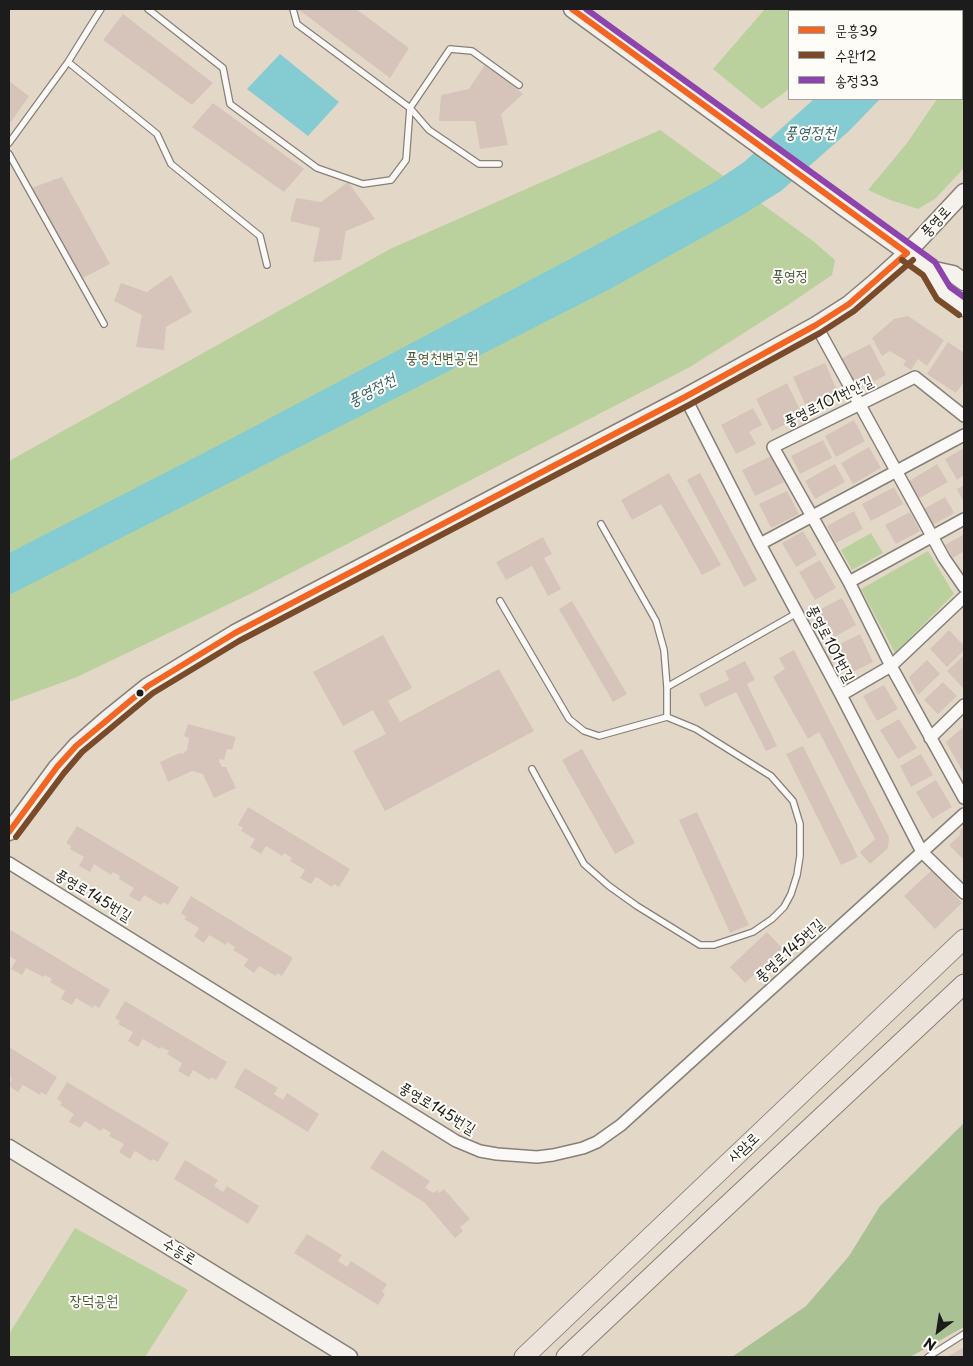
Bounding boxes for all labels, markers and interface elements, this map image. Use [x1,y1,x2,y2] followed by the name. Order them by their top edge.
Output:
[788,10,963,100] legend
[835,18,878,41] text: 문흥39
[835,43,877,66] text: 수완12
[835,68,879,91] text: 송정33
[784,124,836,144] water label: 풍영정천
[917,203,955,241] street label: 풍영로
[772,268,808,286] park label: 풍영정
[406,350,478,368] park label: 풍영천변공원
[345,370,399,412] water label: 풍영정천
[782,373,876,431] street label: 풍영로101번안길
[802,602,858,686] street label: 풍영로101번길
[135,688,145,698] unlabelled marker
[51,866,135,926] street label: 풍영로145번길
[752,915,828,987] street label: 풍영로145번길
[395,1079,479,1139] street label: 풍영로145번길
[725,1129,763,1167] street label: 사암로
[159,1235,199,1269] street label: 수등로
[70,1293,118,1311] park label: 장덕공원
[913,1306,963,1356] north arrow
[920,1332,940,1356] text: N

